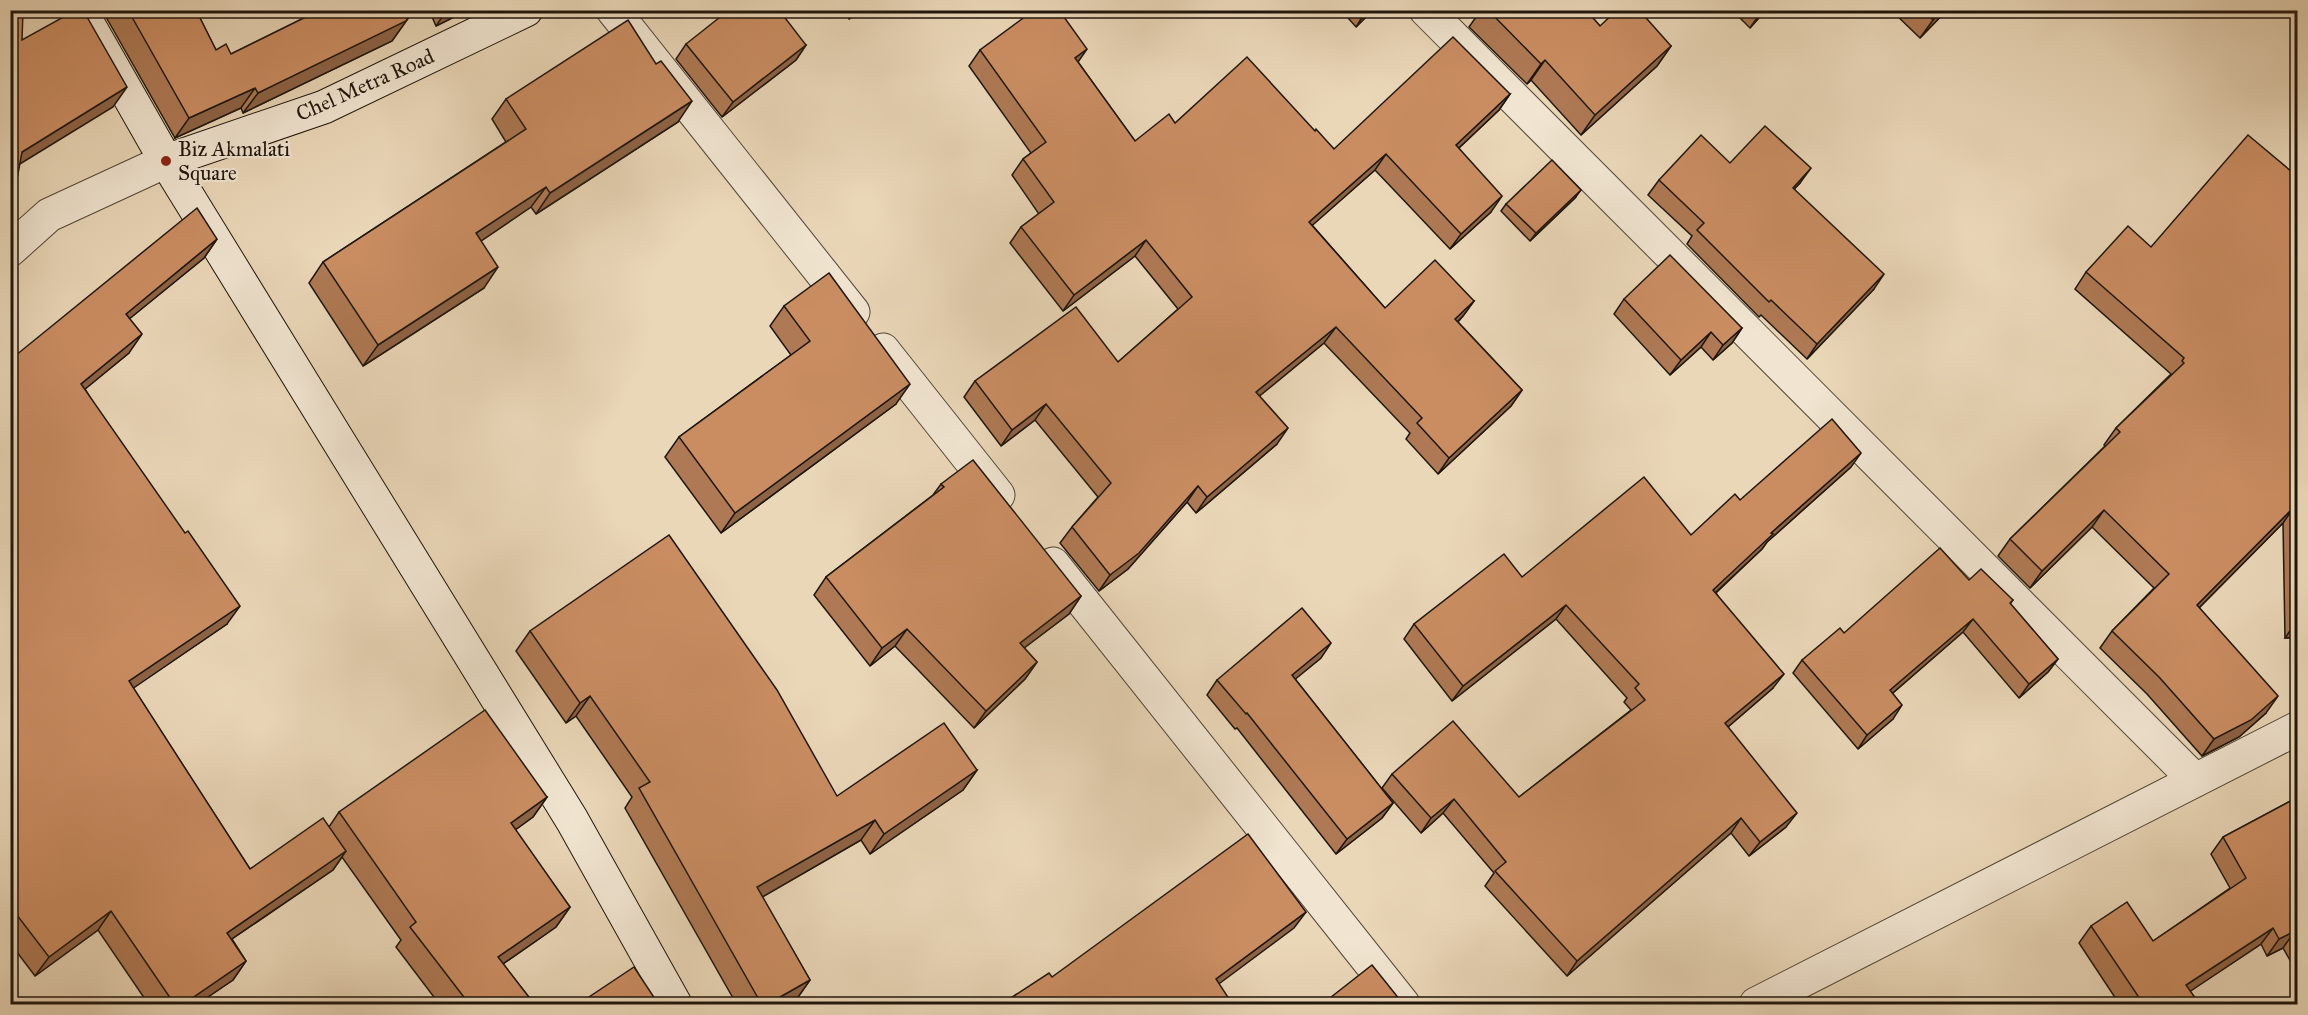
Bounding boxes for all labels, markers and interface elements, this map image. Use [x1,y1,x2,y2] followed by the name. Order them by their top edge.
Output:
[292,43,439,127] street label: Chel Metra Road
[178,136,290,186] place label: Biz Akmalati Square
[159,154,173,168] marker: Biz Akmalati Square

